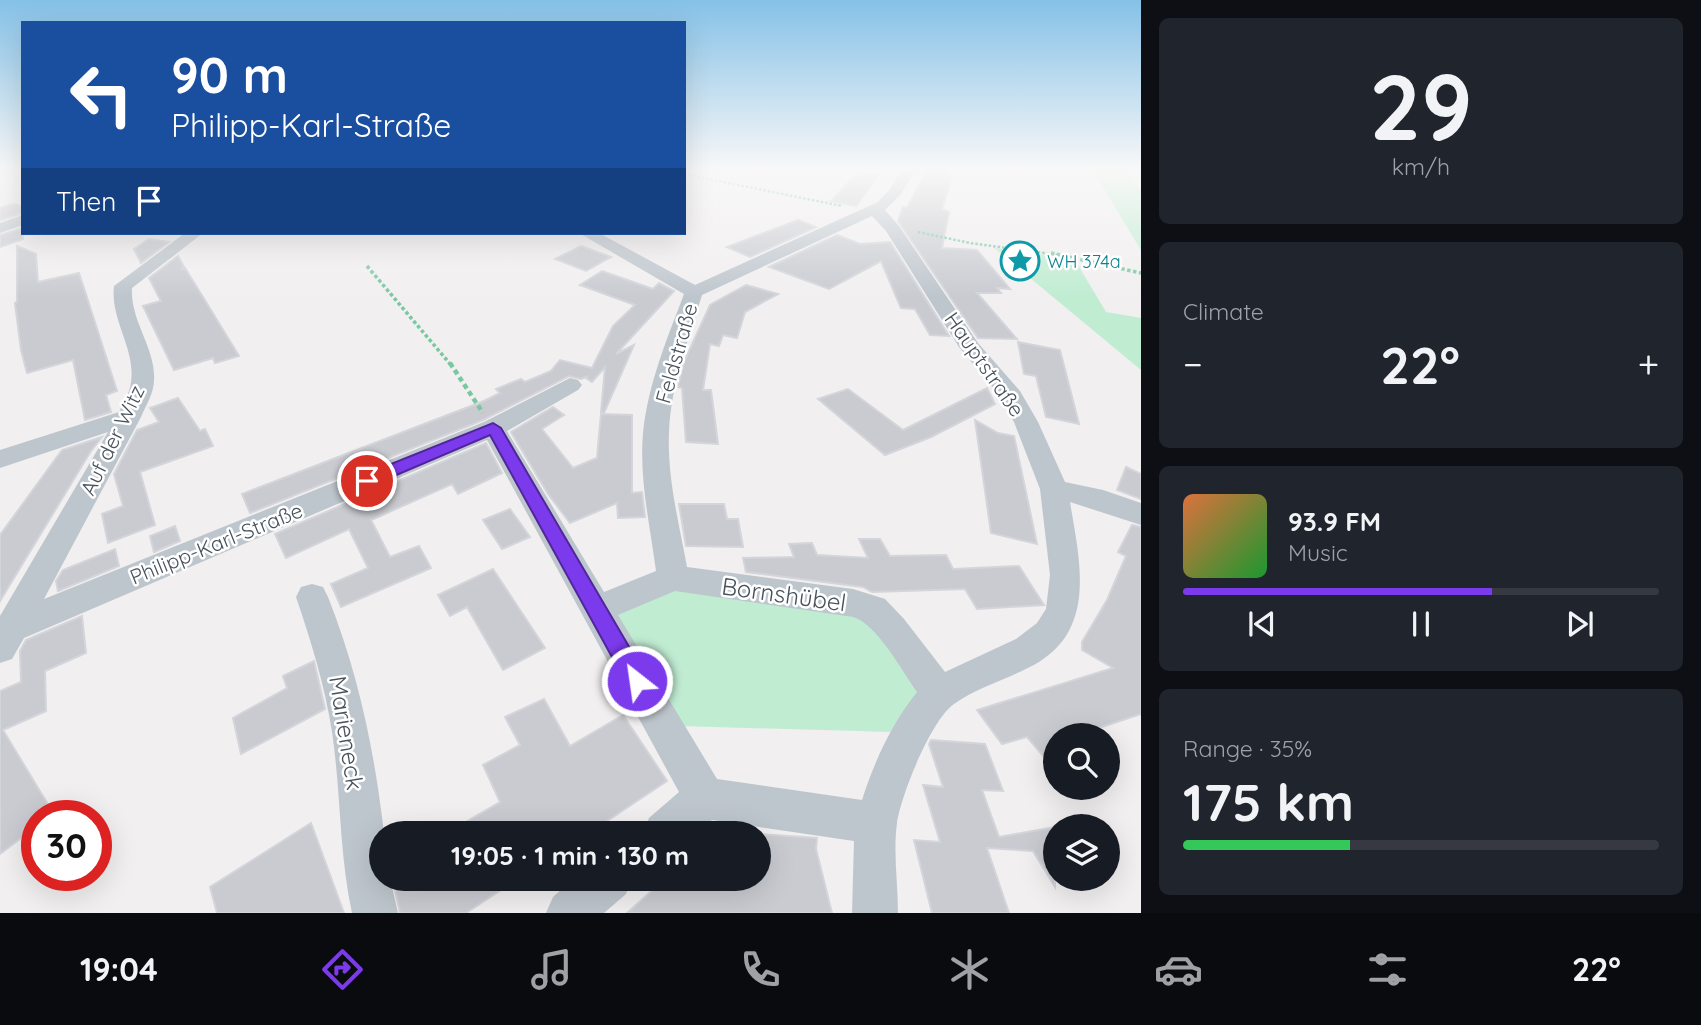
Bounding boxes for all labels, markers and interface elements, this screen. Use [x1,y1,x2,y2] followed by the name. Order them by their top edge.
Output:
[171,44,288,105] text: 90 m
[56,49,147,140] icon: left
[1369,49,1473,163] text: 29
[171,105,451,145] text: Philipp-Karl-Straße
[1392,152,1450,181] text: km/h
[130,182,168,220] icon: arrive
[56,185,116,218] text: Then
[999,240,1041,282] place icon: WH 374a
[1047,250,1121,273] place label: WH 374a
[1183,297,1264,326] text: Climate
[649,300,703,406] street label: Feldstraße
[939,307,1031,421] street label: Hauptstraße
[1380,332,1460,397] text: 22°
[1183,340,1203,388] text: −
[1638,340,1659,388] text: +
[74,381,150,499] street label: Auf der Witz
[337,451,397,511] pin
[348,462,386,500] icon: arrive
[126,496,306,590] street label: Philipp-Karl-Straße
[1288,505,1381,538] text: 93.9 FM
[1288,538,1348,567] text: Music
[720,570,848,618] street label: Bornshübel
[1243,605,1281,643] icon: previous
[1402,605,1440,643] icon: pause
[1561,605,1599,643] icon: next
[600,644,674,718] position arrow
[323,674,371,792] street label: Marieneck
[1043,723,1120,891] map controls
[1043,723,1120,800] button: search
[1183,734,1312,763] text: Range · 35%
[1183,769,1354,834] text: 175 km
[21,800,112,891] speed limit sign: 30
[1043,814,1120,891] button: layers
[451,839,689,872] text: 19:05 · 1 min · 130 m
[318,945,367,994] icon: directions
[527,945,576,994] icon: music
[736,945,785,994] icon: phone
[945,945,994,994] icon: climate
[1154,945,1203,994] icon: car
[1363,945,1412,994] icon: filters
[80,949,158,989] text: 19:04
[1572,949,1621,989] text: 22°

